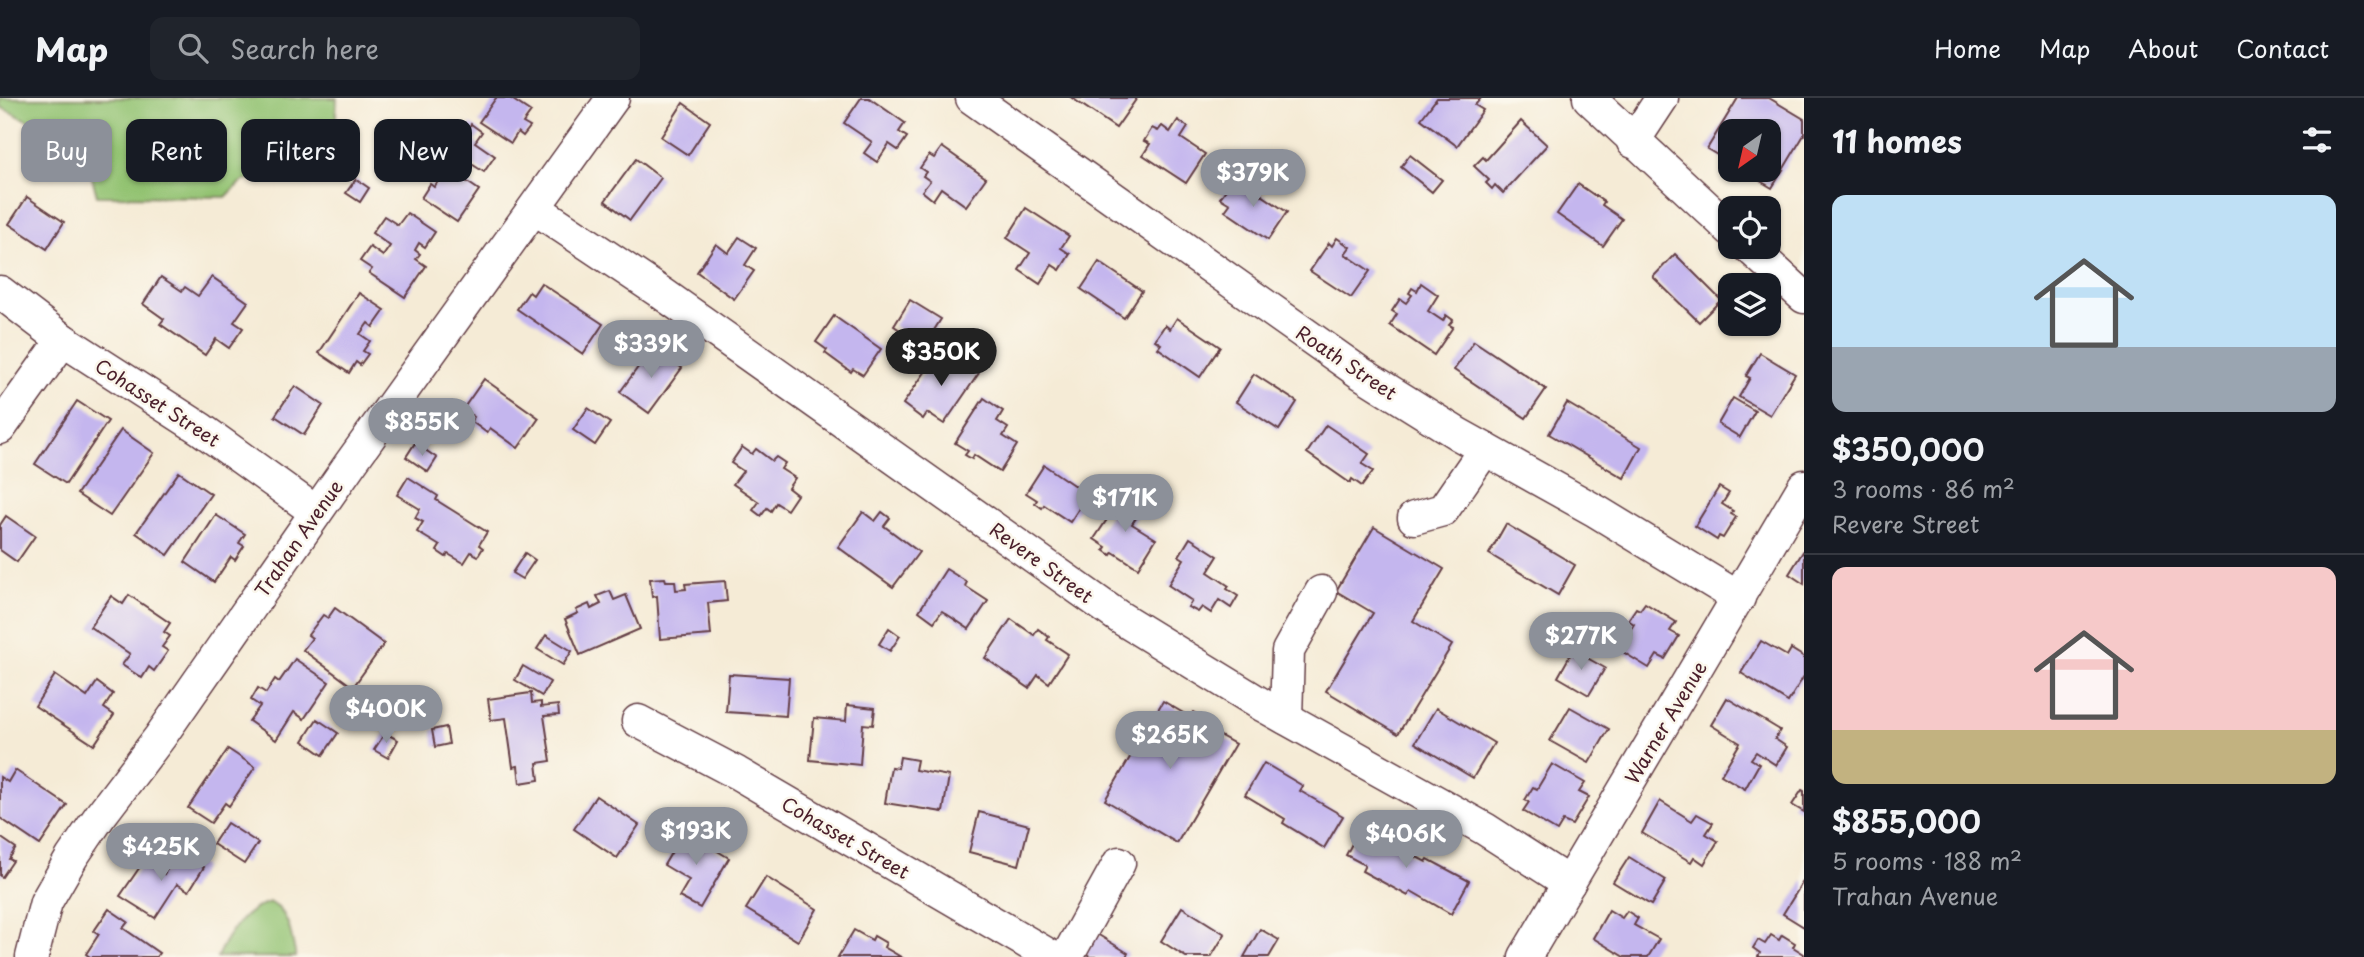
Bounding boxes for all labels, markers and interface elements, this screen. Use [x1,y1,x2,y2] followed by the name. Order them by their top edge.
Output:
[150,17,640,80] search box
[35,23,108,73] text: Map
[174,29,212,67] icon: search
[230,29,379,68] text: Search here
[1934,30,2001,66] text: Home
[2039,30,2090,66] text: Map
[2128,30,2198,66] text: About
[2236,30,2329,66] text: Contact
[1832,118,1962,163] text: 11 homes
[21,119,112,182] chip: Buy
[126,119,227,182] chip: Rent
[241,119,360,182] chip: Filters
[374,119,472,182] chip: New
[1718,119,1782,182] north arrow
[1718,119,1781,336] map controls
[2298,121,2336,159] icon: filters
[1204,150,1302,209] pin: $379K
[1217,154,1289,189] text: $379K
[1718,196,1781,259] button: locate
[2021,240,2147,366] icon: home
[1718,273,1781,336] button: layers
[1291,318,1403,406] street label: Roath Street
[602,320,700,380] pin: $339K
[614,325,688,360] text: $339K
[892,328,990,388] pin: $350K
[902,333,980,368] text: $350K
[90,351,226,453] street label: Cohasset Street
[373,398,471,458] pin: $855K
[384,403,460,438] text: $855K
[1832,426,1984,471] text: $350,000
[1832,471,2015,506] text: 3 rooms · 86 m²
[247,474,349,602] street label: Trahan Avenue
[1076,474,1174,534] pin: $171K
[1092,479,1158,514] text: $171K
[1832,506,1979,541] text: Revere Street
[985,515,1100,609] street label: Revere Street
[1532,612,1630,672] pin: $277K
[2021,612,2147,738] icon: home
[1545,617,1617,652] text: $277K
[1617,655,1713,789] street label: Warner Avenue
[337,686,435,745] pin: $400K
[345,690,427,725] text: $400K
[1121,712,1219,771] pin: $265K
[1131,716,1209,751] text: $265K
[777,789,916,885] street label: Cohasset Street
[1832,798,1981,843] text: $855,000
[647,808,745,867] pin: $193K
[1357,810,1455,870] pin: $406K
[661,812,731,847] text: $193K
[1366,815,1446,850] text: $406K
[112,824,210,883] pin: $425K
[122,828,200,863] text: $425K
[1832,843,2022,878] text: 5 rooms · 188 m²
[1832,878,1998,913] text: Trahan Avenue

